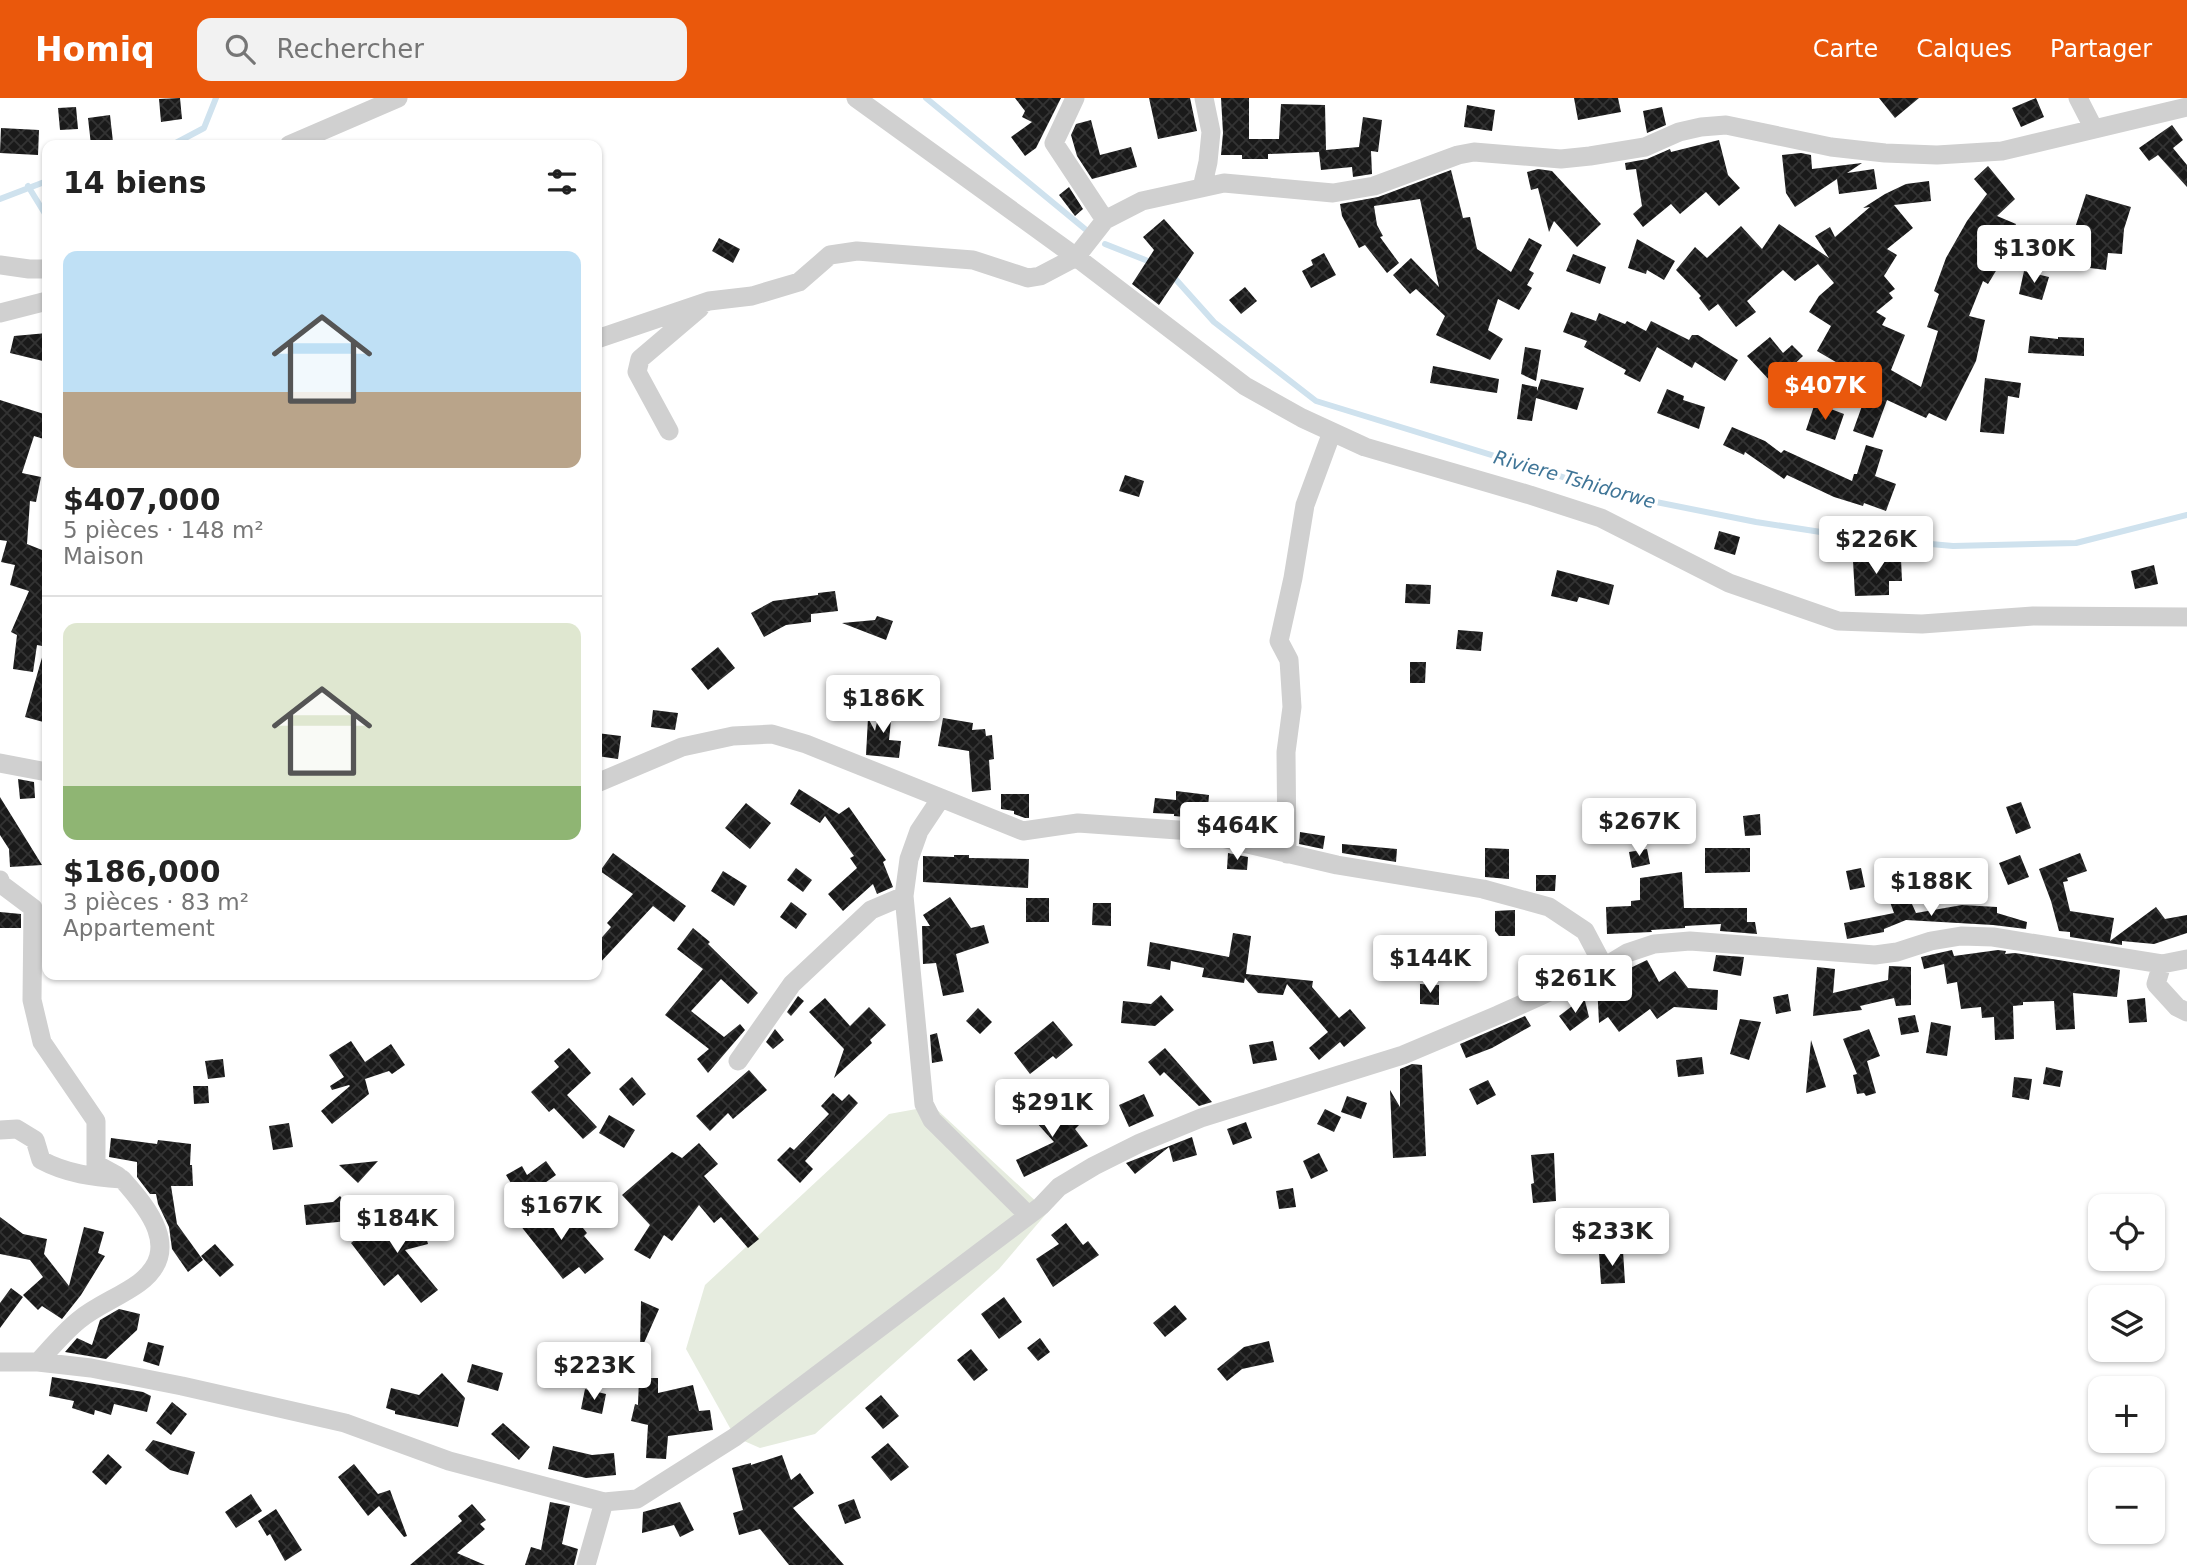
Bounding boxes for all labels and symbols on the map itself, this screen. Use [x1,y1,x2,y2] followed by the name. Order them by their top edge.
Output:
[1985,226,2083,285] pin: $130K
[1776,362,1874,422] pin: $407K
[1491,445,1659,513] water label: Riviere Tshidorwe
[1827,517,1925,576] pin: $226K
[834,676,932,735] pin: $186K
[1590,798,1688,858] pin: $267K
[1188,802,1286,862] pin: $464K
[1882,858,1980,918] pin: $188K
[1381,936,1479,995] pin: $144K
[1526,956,1624,1015] pin: $261K
[1003,1080,1101,1139] pin: $291K
[512,1182,610,1242] pin: $167K
[348,1196,446,1255] pin: $184K
[1563,1208,1661,1268] pin: $233K
[545,1342,643,1402] pin: $223K

